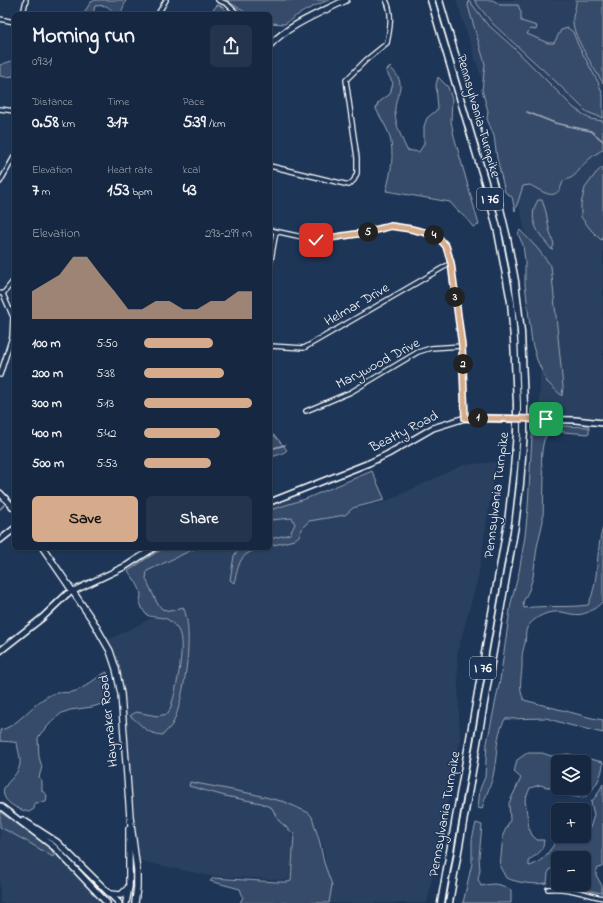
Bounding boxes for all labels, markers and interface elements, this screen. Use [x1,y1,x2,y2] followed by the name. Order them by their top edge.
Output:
[32,21,135,53] text: Morning run
[210,25,252,67] button: share
[32,52,52,71] text: 09:31
[449,52,506,181] street label: Pennsylvania Turnpike
[32,94,73,110] text: Distance
[107,94,129,110] text: Time
[183,94,204,110] text: Pace
[32,110,59,135] text: 0.58
[107,110,128,135] text: 3:17
[183,110,206,135] text: 5:39
[59,116,75,132] text: km
[206,116,225,132] text: /km
[32,162,72,178] text: Elevation
[107,162,152,178] text: Heart rate
[183,162,200,178] text: kcal
[32,178,39,203] text: 7
[107,178,129,203] text: 153
[183,178,197,203] text: 43
[39,184,50,200] text: m
[129,184,153,200] text: bpm
[477,188,503,210] road number: I 76
[358,222,378,242] pin: 5
[299,223,333,257] pin
[32,224,80,243] text: Elevation
[205,224,252,243] text: 293–299 m
[365,224,371,240] text: 5
[424,225,444,245] pin: 4
[432,227,436,243] text: 4
[305,229,327,251] icon: check
[320,277,394,332] street label: Helmar Drive
[445,287,465,307] pin: 3
[453,289,457,305] text: 3
[332,333,425,396] street label: Marywood Drive
[32,334,61,353] text: 100 m
[96,334,118,353] text: 5:50
[453,354,473,374] pin: 2
[460,356,466,372] text: 2
[32,364,63,383] text: 200 m
[96,364,115,383] text: 5:38
[32,394,62,413] text: 300 m
[96,394,114,413] text: 5:13
[529,402,563,436] pin
[365,406,442,460] street label: Beatty Road
[468,408,488,428] pin: 1
[535,408,557,430] icon: arrive
[476,410,480,426] text: 1
[32,424,62,443] text: 400 m
[96,424,116,443] text: 5:42
[479,430,516,559] street label: Pennsylvania Turnpike
[32,454,64,473] text: 500 m
[96,454,117,473] text: 5:53
[32,496,138,542] button: Save
[146,496,252,542] button: Share
[470,657,496,679] road number: I 76
[94,674,125,768] street label: Haymaker Road
[424,749,467,879] street label: Pennsylvania Turnpike
[551,755,591,891] map controls
[551,755,591,795] button: layers
[551,803,591,843] button: +
[551,851,591,891] button: −

